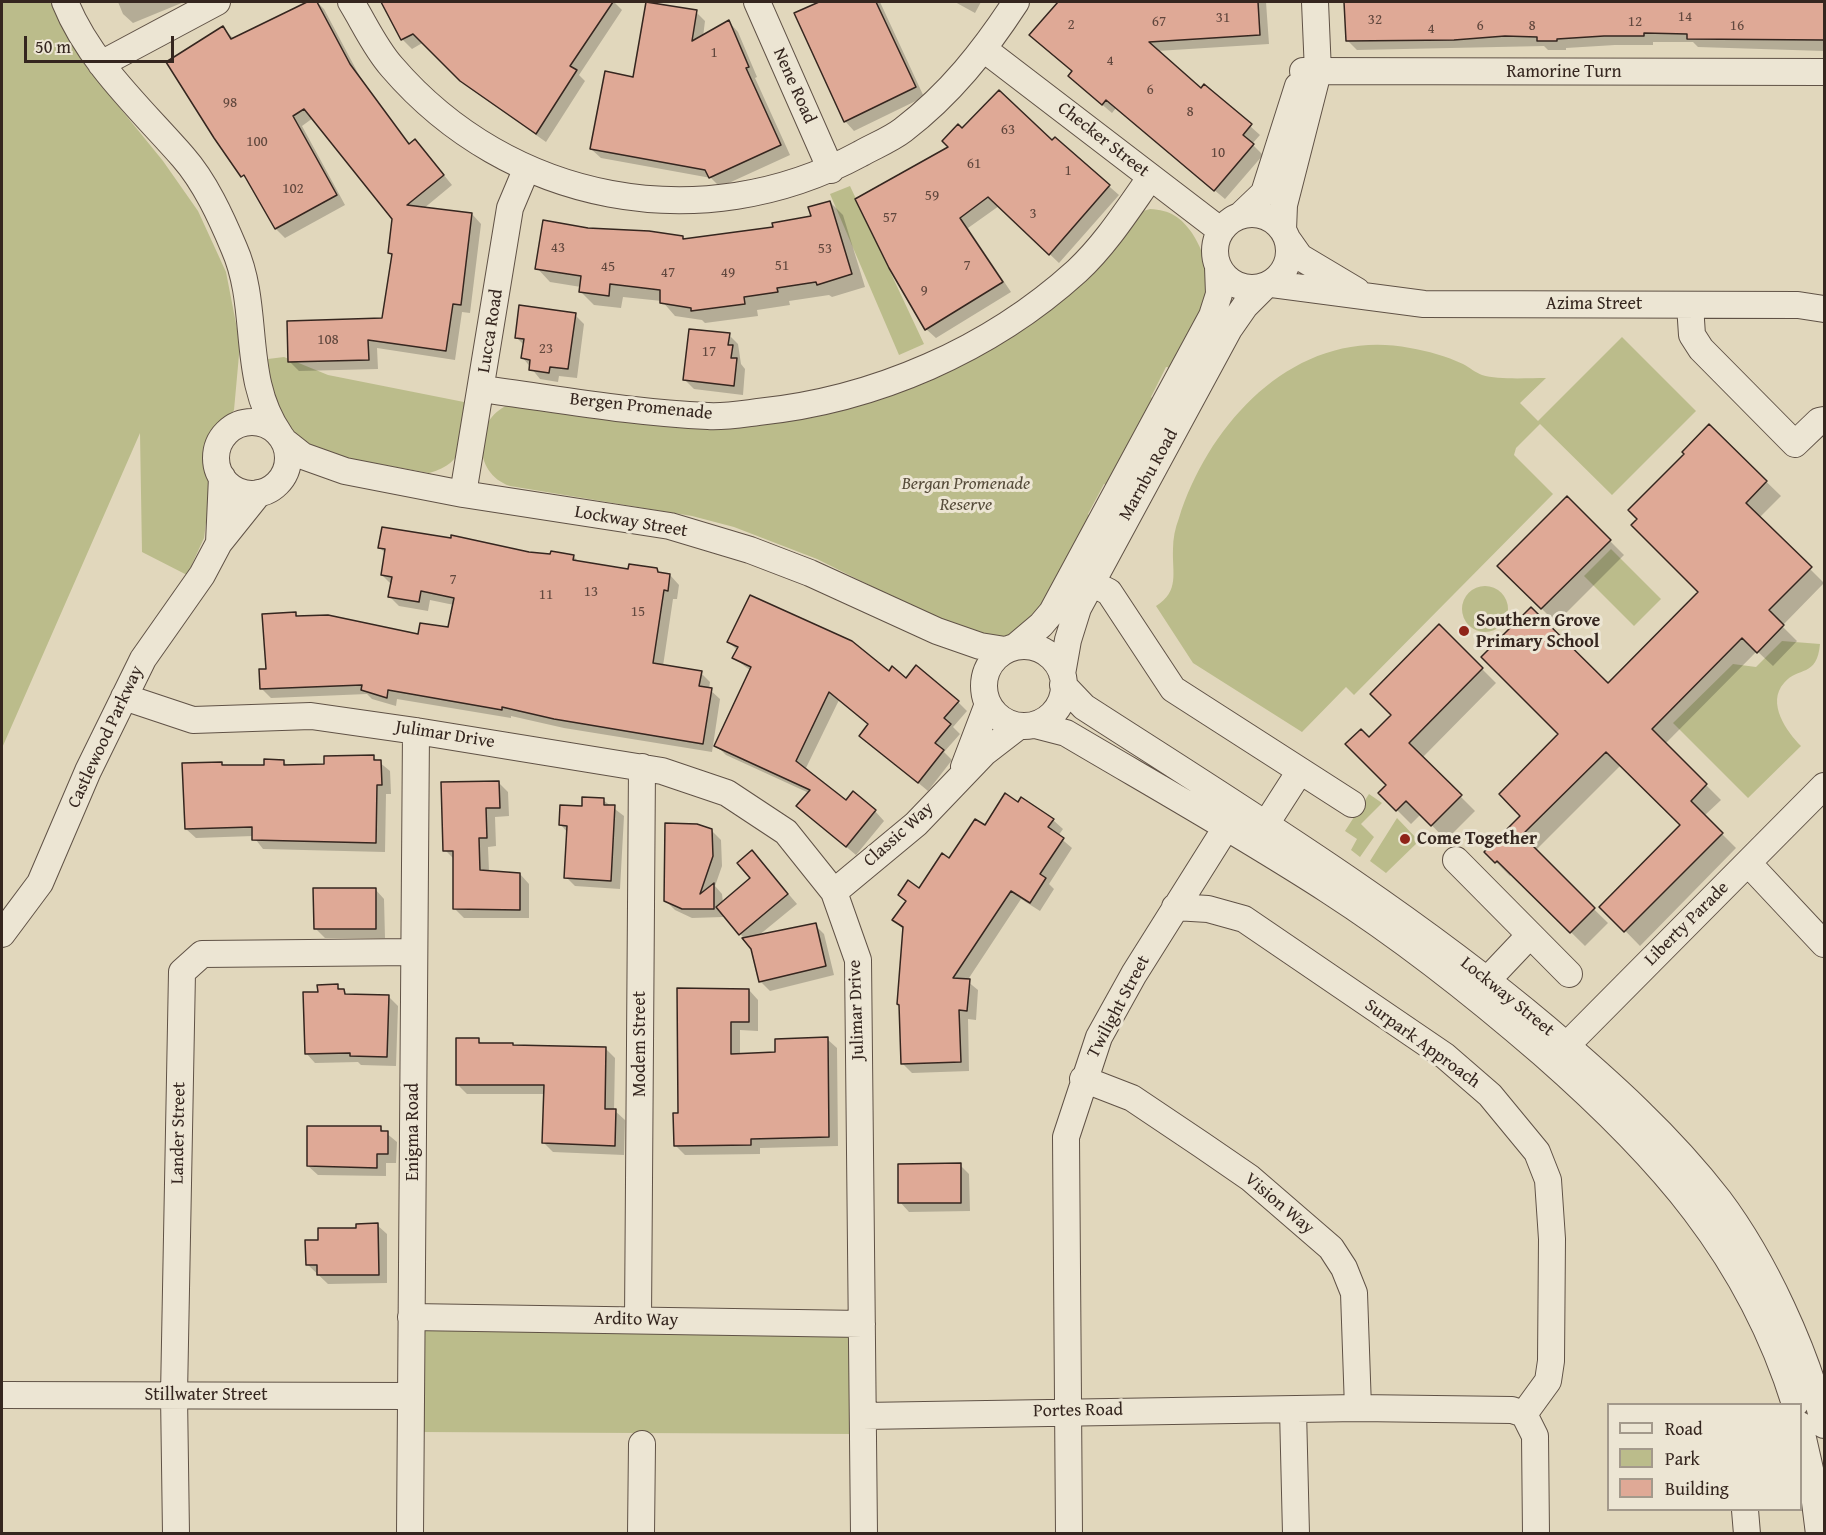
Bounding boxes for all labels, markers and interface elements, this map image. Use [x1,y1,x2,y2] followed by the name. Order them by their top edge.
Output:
[1678,8,1692,26] house number: 14
[1216,9,1230,27] house number: 31
[1368,11,1382,29] house number: 32
[1152,13,1166,31] house number: 67
[1628,13,1642,31] house number: 12
[1067,16,1075,34] house number: 2
[1476,17,1484,35] house number: 6
[1528,17,1536,35] house number: 8
[1730,17,1744,35] house number: 16
[1427,20,1435,38] house number: 4
[27,24,177,62] scale bar
[35,33,71,60] text: 50 m
[710,44,718,62] house number: 1
[768,45,820,127] street label: Nene Road
[1106,52,1114,70] house number: 4
[1506,61,1622,83] street label: Ramorine Turn
[1146,81,1154,99] house number: 6
[223,94,237,112] house number: 98
[1053,98,1153,182] street label: Checker Street
[1186,103,1194,121] house number: 8
[1001,121,1015,139] house number: 63
[246,133,268,151] house number: 100
[1211,144,1225,162] house number: 10
[967,155,981,173] house number: 61
[1064,162,1072,180] house number: 1
[282,180,304,198] house number: 102
[925,187,939,205] house number: 59
[1029,205,1037,223] house number: 3
[883,209,897,227] house number: 57
[551,239,565,257] house number: 43
[818,240,832,258] house number: 53
[775,257,789,275] house number: 51
[963,257,971,275] house number: 7
[601,258,615,276] house number: 45
[661,264,675,282] house number: 47
[721,264,735,282] house number: 49
[920,282,928,300] house number: 9
[474,288,508,374] street label: Lucca Road
[1546,293,1642,315] street label: Azima Street
[317,331,339,349] house number: 108
[539,340,553,358] house number: 23
[702,343,716,361] house number: 17
[569,389,713,425] street label: Bergen Promenade
[1115,425,1183,525] street label: Marnbu Road
[902,473,1030,516] park label: Bergan Promenade Reserve
[573,501,689,543] street label: Lockway Street
[449,571,457,589] house number: 7
[584,583,598,601] house number: 13
[539,586,553,604] house number: 11
[631,603,645,621] house number: 15
[1476,610,1600,652] place label: Southern Grove Primary School
[1457,624,1471,638] marker: Southern Grove Primary School
[64,662,148,812] street label: Castlewood Parkway
[394,716,496,754] street label: Julimar Drive
[860,798,938,872] street label: Classic Way
[1417,828,1537,850] place label: Come Together
[1398,832,1412,846] marker: Come Together
[1640,877,1734,971] street label: Liberty Parade
[1083,952,1155,1062] street label: Twilight Street
[1456,953,1558,1041] street label: Lockway Street
[844,959,870,1061] street label: Julimar Drive
[629,991,651,1097] street label: Modem Street
[1360,995,1484,1093] street label: Surpark Approach
[167,1082,191,1184] street label: Lander Street
[402,1083,424,1181] street label: Enigma Road
[1240,1169,1318,1239] street label: Vision Way
[594,1308,678,1332] street label: Ardito Way
[144,1384,268,1406] street label: Stillwater Street
[1033,1399,1123,1423] street label: Portes Road
[1607,1403,1802,1511] legend
[1665,1415,1703,1442] text: Road
[1665,1445,1700,1472] text: Park
[1665,1475,1729,1502] text: Building

